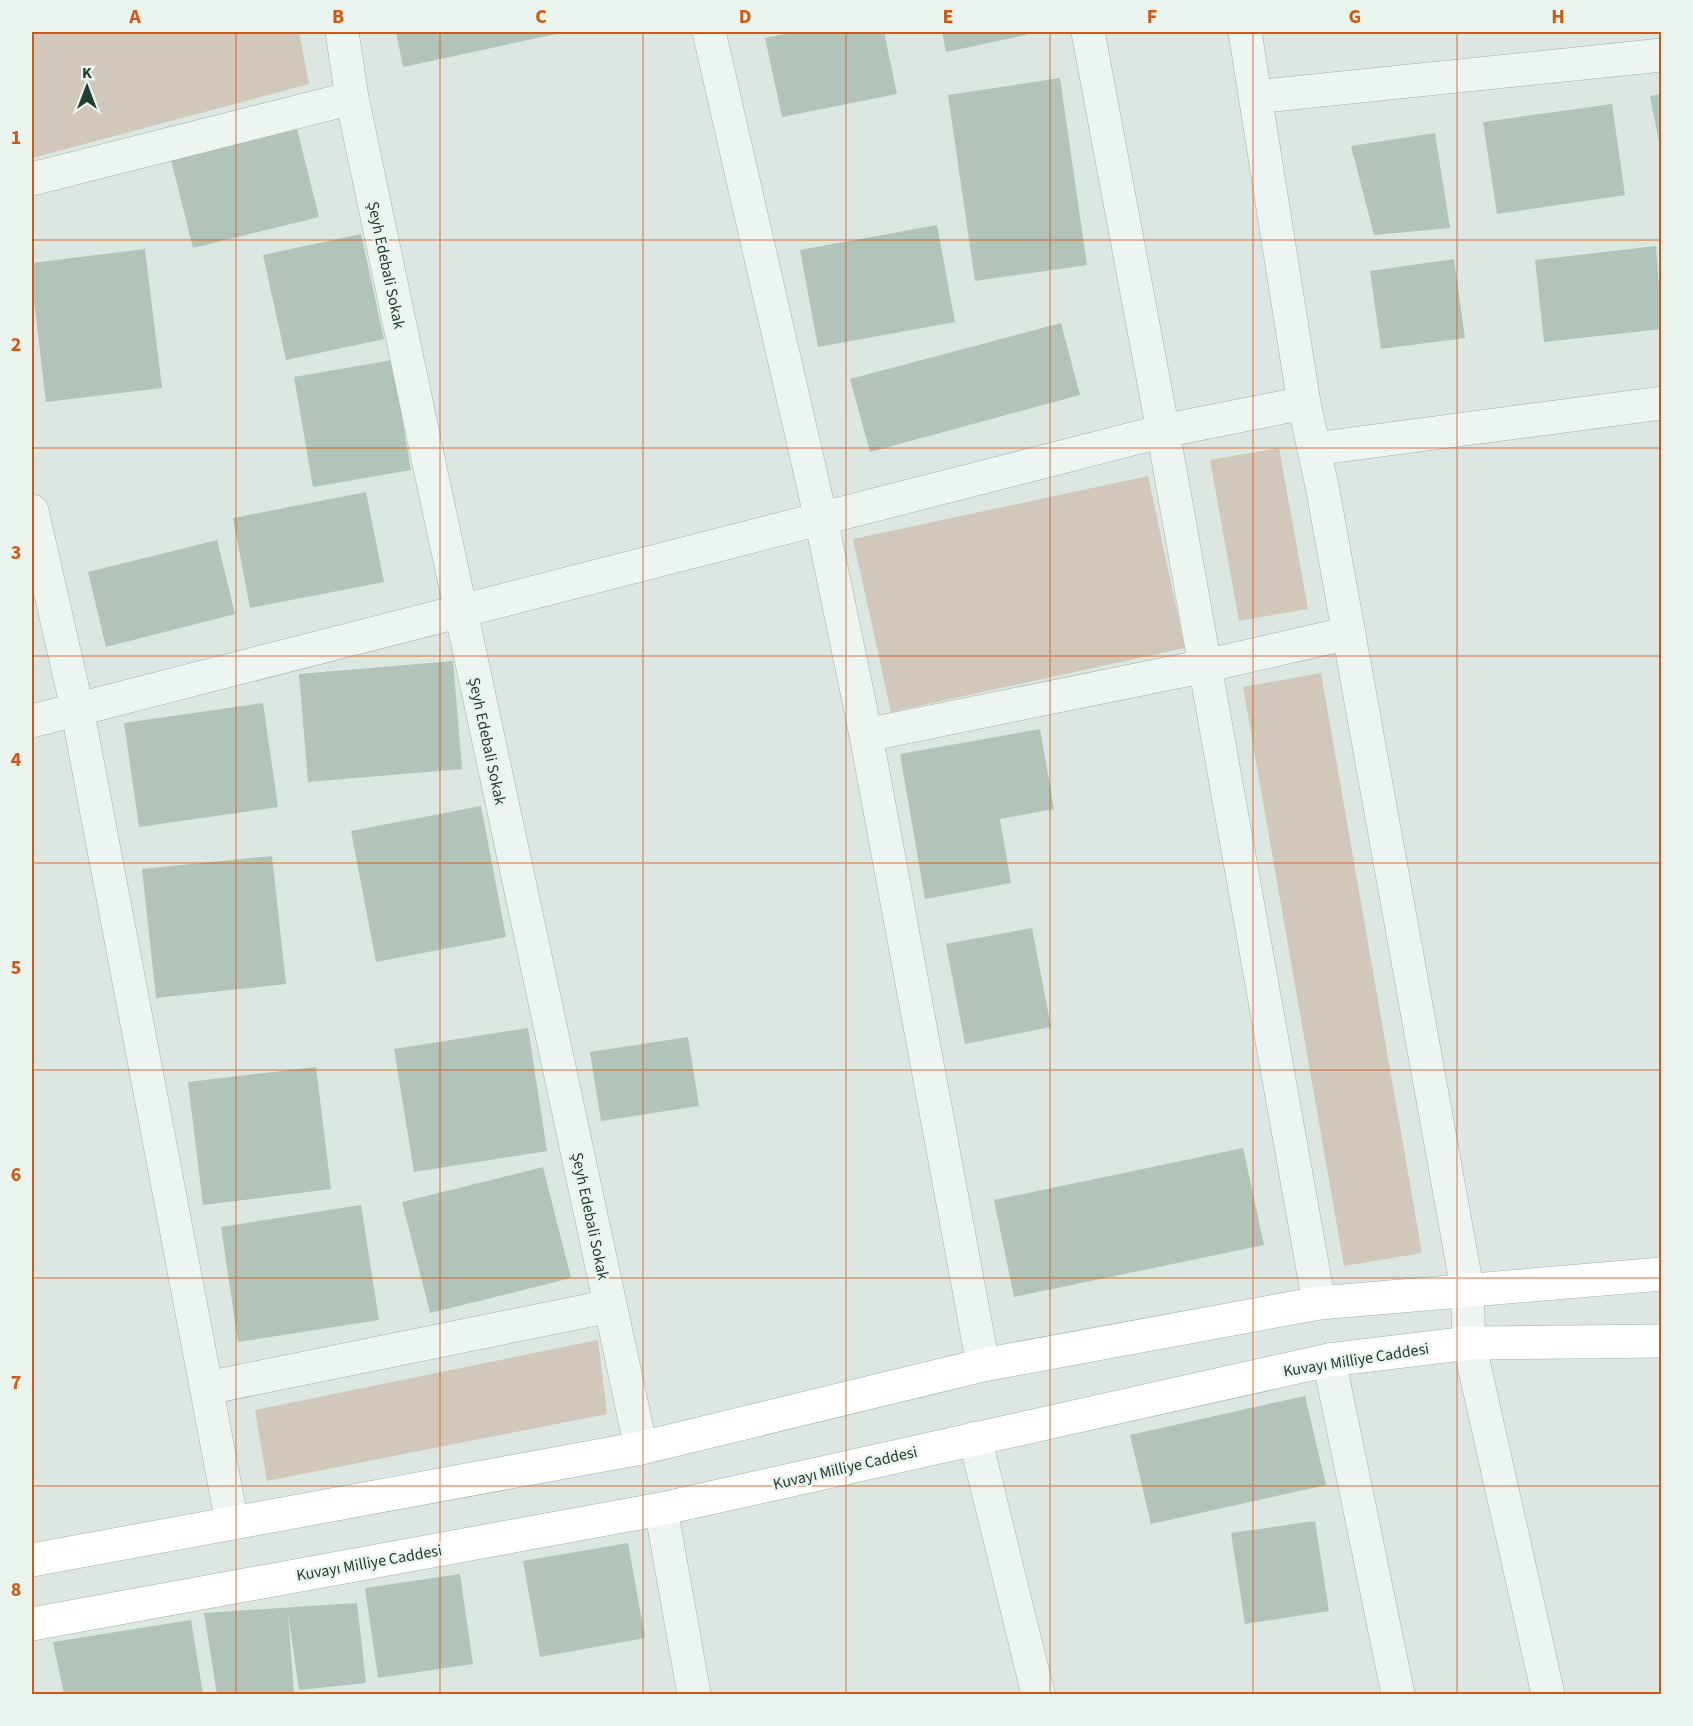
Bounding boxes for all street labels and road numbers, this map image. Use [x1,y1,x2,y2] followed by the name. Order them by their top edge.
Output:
[362,199,410,331] street label: Şeyh Edebali Sokak
[463,675,511,807] street label: Şeyh Edebali Sokak
[566,1150,614,1282] street label: Şeyh Edebali Sokak
[1282,1338,1431,1382] street label: Kuvayı Milliye Caddesi
[771,1441,919,1495] street label: Kuvayı Milliye Caddesi
[295,1539,444,1587] street label: Kuvayı Milliye Caddesi

